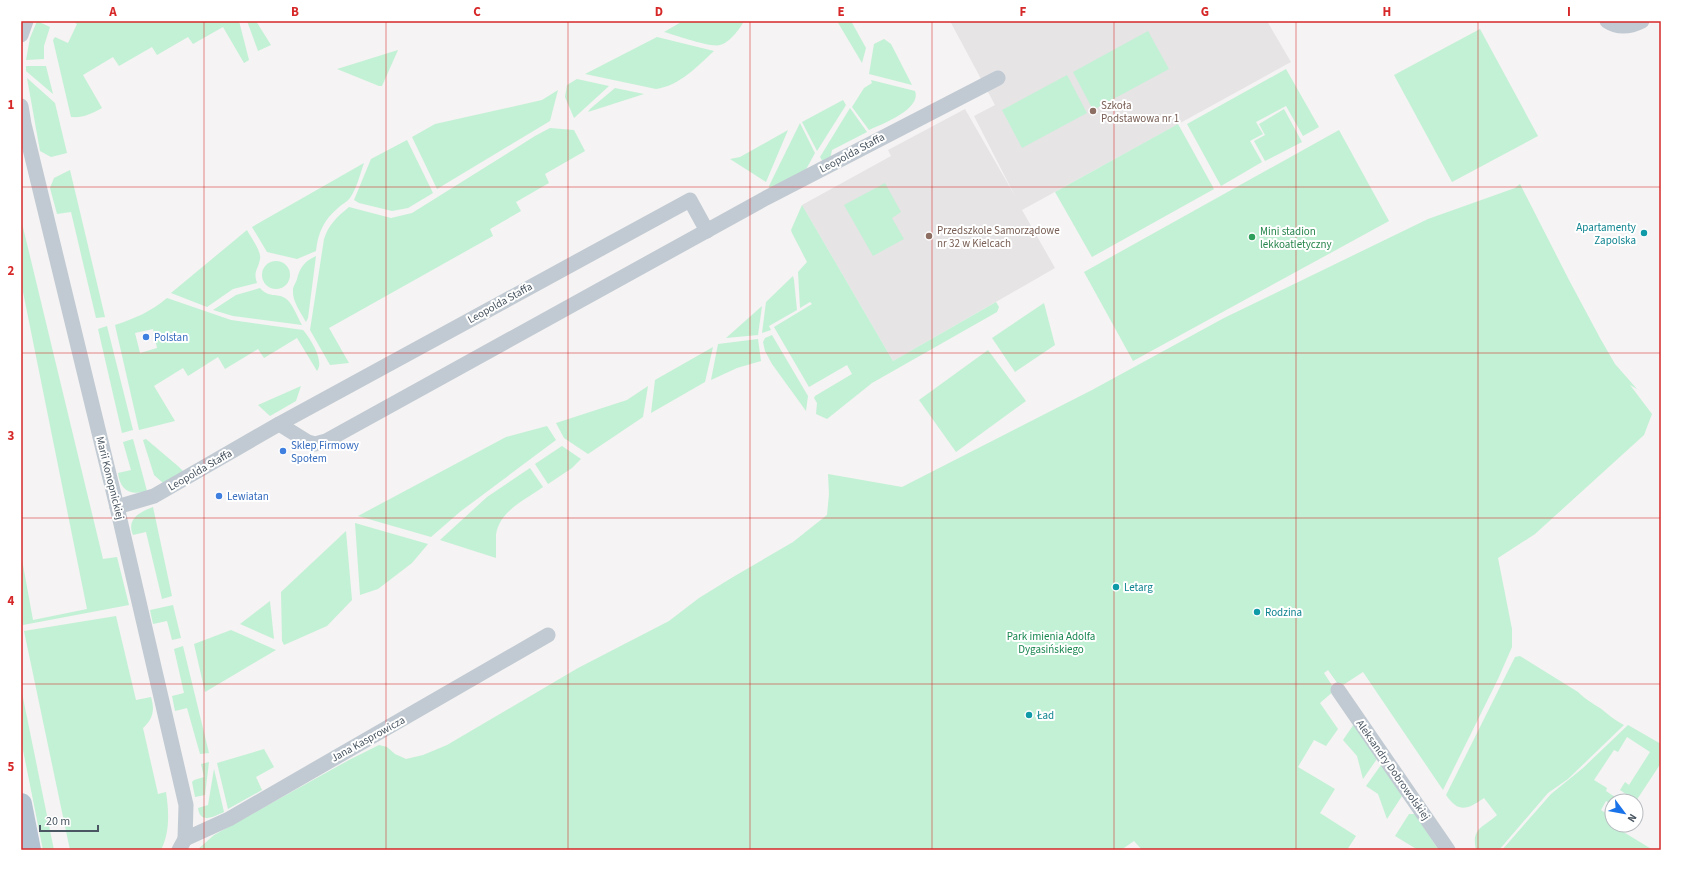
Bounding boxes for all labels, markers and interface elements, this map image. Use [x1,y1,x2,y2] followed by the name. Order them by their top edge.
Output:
[108,3,117,21] text: A
[291,3,299,21] text: B
[473,3,481,21] text: C
[655,3,663,21] text: D
[837,3,845,21] text: E
[1020,3,1027,21] text: F
[1201,3,1209,21] text: G
[1383,3,1391,21] text: H
[1567,3,1571,21] text: I
[8,96,15,114] text: 1
[1101,98,1179,126] place label: Szkoła Podstawowa nr 1
[1088,106,1098,116] marker: Szkoła Podstawowa nr 1
[817,130,887,176] street label: Leopolda Staffa
[1576,220,1636,248] place label: Apartamenty Zapolska
[937,223,1060,251] place label: Przedszkole Samorządowe nr 32 w Kielcach
[1260,224,1332,252] place label: Mini stadion lekkoatletyczny
[1639,228,1649,238] marker: Apartamenty Zapolska
[924,231,934,241] marker: Przedszkole Samorządowe nr 32 w Kielcach
[1247,232,1257,242] marker: Mini stadion lekkoatletyczny
[8,262,15,280] text: 2
[465,279,535,327] street label: Leopolda Staffa
[154,330,188,345] place label: Polstan
[141,332,151,342] marker: Polstan
[8,427,15,445] text: 3
[92,435,128,521] street label: Marii Konopnickiej
[291,438,359,466] place label: Sklep Firmowy Społem
[165,446,235,494] street label: Leopolda Staffa
[278,446,288,456] marker: Sklep Firmowy Społem
[227,489,269,504] place label: Lewiatan
[214,491,224,501] marker: Lewiatan
[1124,580,1153,595] place label: Letarg
[1111,582,1121,592] marker: Letarg
[8,592,15,610] text: 4
[1265,605,1302,620] place label: Rodzina
[1252,607,1262,617] marker: Rodzina
[1007,629,1095,657] park label: Park imienia Adolfa Dygasińskiego
[1036,708,1054,723] place label: Ład
[1024,710,1034,720] marker: Ład
[328,712,408,766] street label: Jana Kasprowicza
[1353,717,1433,823] street label: Aleksandry Dobrowolskiej
[8,758,15,776] text: 5
[1604,793,1644,833] north arrow
[40,807,98,833] scale bar
[1624,811,1640,825] text: N
[46,813,70,830] text: 20 m

